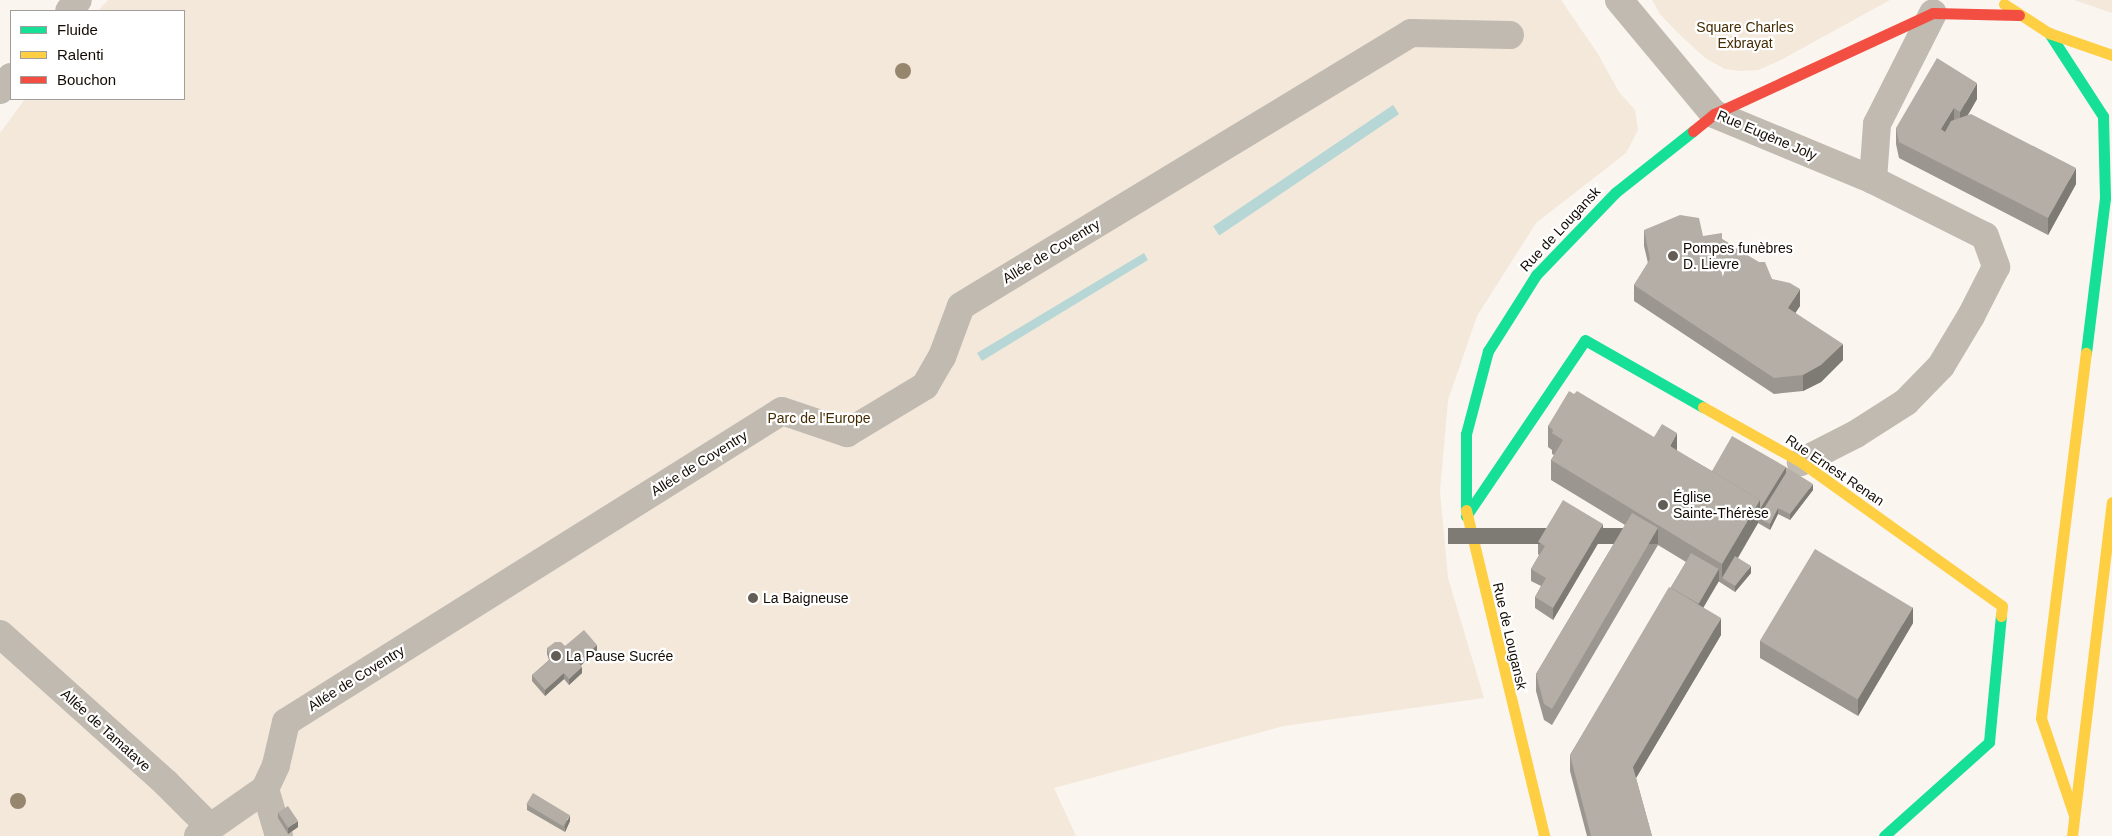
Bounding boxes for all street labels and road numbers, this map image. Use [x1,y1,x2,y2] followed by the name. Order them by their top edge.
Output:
[1715,106,1819,164] street label: Rue Eugène Joly
[1516,183,1604,275] street label: Rue de Lougansk
[999,215,1103,287] street label: Allée de Coventry
[648,427,750,499] street label: Allée de Coventry
[1783,431,1887,509] street label: Rue Ernest Renan
[1489,581,1531,691] street label: Rue de Lougansk
[305,642,407,714] street label: Allée de Coventry
[58,685,154,775] street label: Allée de Tamatave

